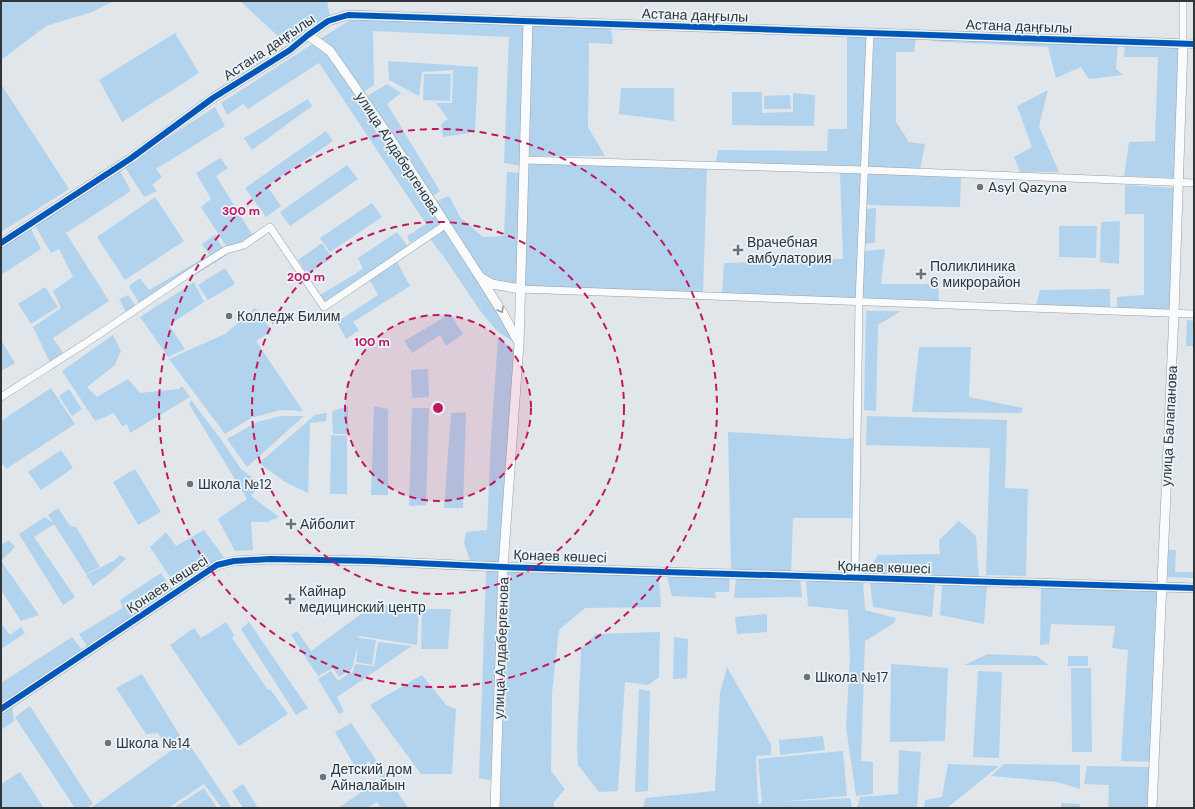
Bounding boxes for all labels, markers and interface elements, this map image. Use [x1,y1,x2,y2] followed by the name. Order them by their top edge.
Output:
[641,4,749,26] street label: Астана даңғылы
[220,10,318,84] street label: Астана даңғылы
[965,15,1073,37] street label: Астана даңғылы
[352,88,444,218] street label: улица Алдабергенова
[988,178,1067,196] place label: Asyl Qazyna
[975,182,985,192] marker: Asyl Qazyna
[222,203,260,219] text: 300 m
[747,233,832,267] place label: Врачебная амбулатория
[732,244,744,256] marker: Врачебная амбулатория
[930,257,1021,291] place label: Поликлиника 6 микрорайон
[915,268,927,280] marker: Поликлиника 6 микрорайон
[287,269,325,285] text: 200 m
[496,306,503,313] one-way arrow
[237,307,340,325] place label: Колледж Билим
[224,311,234,321] marker: Колледж Билим
[354,334,390,350] text: 100 m
[1157,365,1181,487] street label: улица Балапанова
[431,401,445,415] centre of rings
[198,475,272,493] place label: Школа №12
[185,479,195,489] marker: Школа №12
[300,515,356,533] place label: Айболит
[285,518,297,530] marker: Айболит
[513,545,607,567] street label: Қонаев көшесі
[123,551,211,617] street label: Қонаев көшесі
[837,556,931,578] street label: Қонаев көшесі
[490,576,512,719] street label: улица Алдабергенова
[299,582,426,616] place label: Кайнар медицинский центр
[284,593,296,605] marker: Кайнар медицинский центр
[815,668,888,686] place label: Школа №17
[802,672,812,682] marker: Школа №17
[116,734,191,752] place label: Школа №14
[103,738,113,748] marker: Школа №14
[331,760,412,794] place label: Детский дом Айналайын
[318,772,328,782] marker: Детский дом Айналайын

